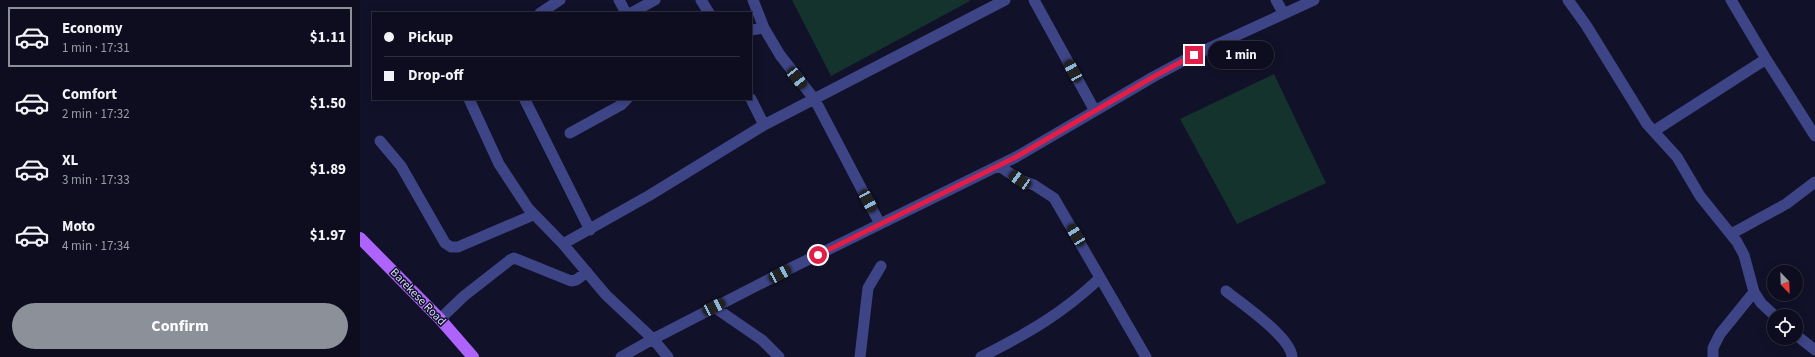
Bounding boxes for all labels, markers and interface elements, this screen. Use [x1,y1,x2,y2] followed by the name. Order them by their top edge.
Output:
[62,18,123,39] text: Economy
[14,19,50,55] icon: car
[310,27,346,48] text: $1.11
[408,27,453,48] text: Pickup
[62,39,130,57] text: 1 min · 17:31
[1208,41,1274,69] callout: 1 min
[1185,46,1203,64] route end
[1225,46,1257,64] text: 1 min
[1062,58,1084,84] car
[408,65,463,86] text: Drop-off
[785,65,809,91] car
[62,84,117,105] text: Comfort
[14,85,50,121] icon: car
[310,93,346,114] text: $1.50
[62,105,130,123] text: 2 min · 17:32
[62,150,78,171] text: XL
[14,151,50,187] icon: car
[310,159,346,180] text: $1.89
[1007,168,1033,192] car
[62,171,130,189] text: 3 min · 17:33
[857,188,879,214] car
[62,216,95,237] text: Moto
[14,217,50,253] icon: car
[1065,222,1087,248] car
[310,225,346,246] text: $1.97
[62,237,130,255] text: 4 min · 17:34
[809,246,827,264] route start
[767,263,793,285] car
[386,265,450,329] street label: Barekese Road
[1767,265,1803,301] north arrow
[1767,265,1803,345] map controls
[701,296,727,318] car
[12,303,348,349] button: Confirm
[1767,309,1803,345] button: locate

